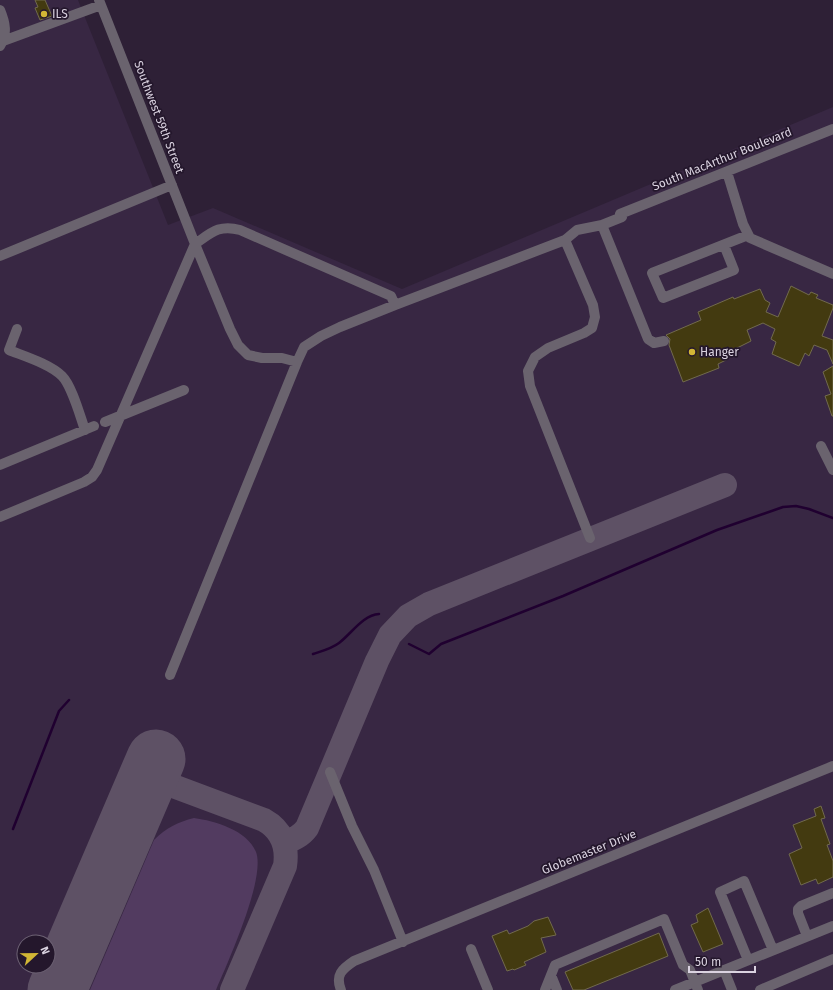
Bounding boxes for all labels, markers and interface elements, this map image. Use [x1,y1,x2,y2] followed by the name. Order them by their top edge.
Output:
[52,7,68,21] place label: ILS
[39,9,49,19] marker: ILS
[131,59,187,176] street label: Southwest 59th Street
[650,125,794,193] street label: South MacArthur Boulevard
[700,345,739,359] place label: Hanger
[687,347,697,357] marker: Hanger
[540,827,638,877] street label: Globemaster Drive
[16,934,56,974] north arrow
[37,945,52,956] text: N
[689,948,755,974] scale bar
[695,955,721,969] text: 50 m

